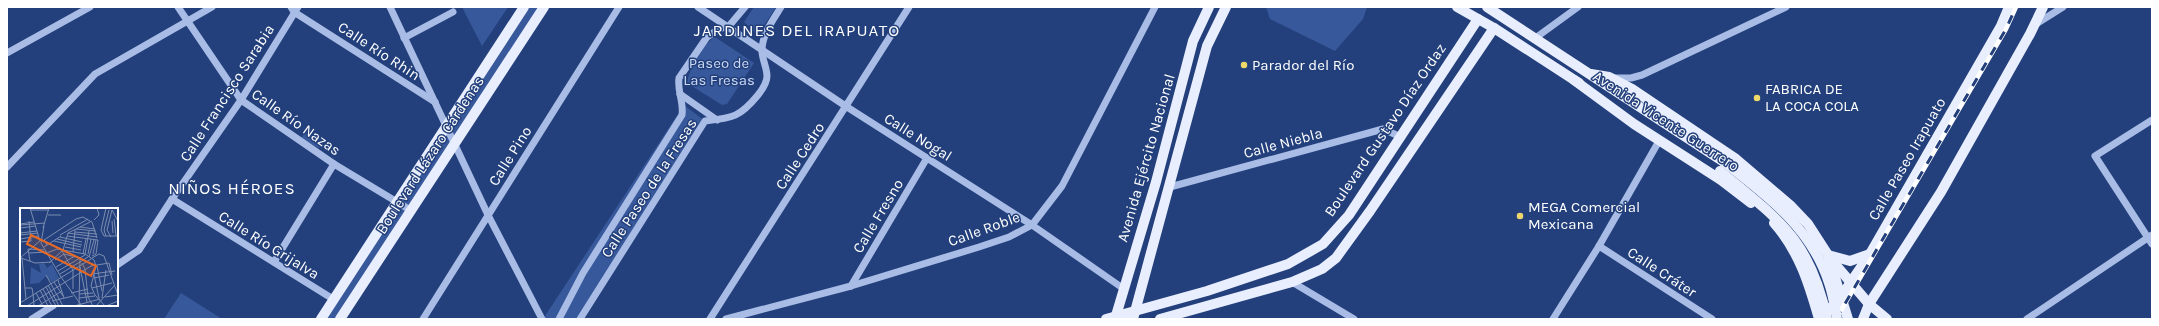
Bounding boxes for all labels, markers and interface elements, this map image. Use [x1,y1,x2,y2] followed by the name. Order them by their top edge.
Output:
[335,18,423,84] street label: Calle Río Rhin
[694,20,900,40] district label: JARDINES DEL IRAPUATO
[176,21,278,165] street label: Calle Francisco Sarabia
[1320,40,1450,220] street label: Boulevard Gustavo Díaz Ordaz
[683,54,755,89] park label: Paseo de Las Fresas
[1252,56,1355,74] place label: Parador del Río
[1239,60,1249,70] marker: Parador del Río
[1590,67,1742,175] street label: Avenida Vicente Guerrero
[1113,72,1179,244] street label: Avenida Ejército Nacional
[372,73,488,237] street label: Boulevard Lázaro Cárdenas
[1765,80,1859,115] place label: FABRICA DE LA COCA COLA
[248,85,344,159] street label: Calle Río Nazas
[1752,93,1762,103] marker: FABRICA DE LA COCA COLA
[1864,94,1950,224] street label: Calle Paseo Irapuato
[881,109,955,165] street label: Calle Nogal
[597,115,701,261] street label: Calle Paseo de la Fresas
[772,119,828,193] street label: Calle Cedro
[485,123,535,189] street label: Calle Pino
[1242,124,1324,162] street label: Calle Niebla
[849,176,907,256] street label: Calle Fresno
[168,178,296,198] district label: NIÑOS HÉROES
[1528,198,1640,233] place label: MEGA Comercial Mexicana
[215,207,323,283] street label: Calle Río Grijalva
[20,208,118,306] inset map
[946,208,1022,250] street label: Calle Roble
[1515,211,1525,221] marker: MEGA Comercial Mexicana
[1624,243,1700,301] street label: Calle Cráter

